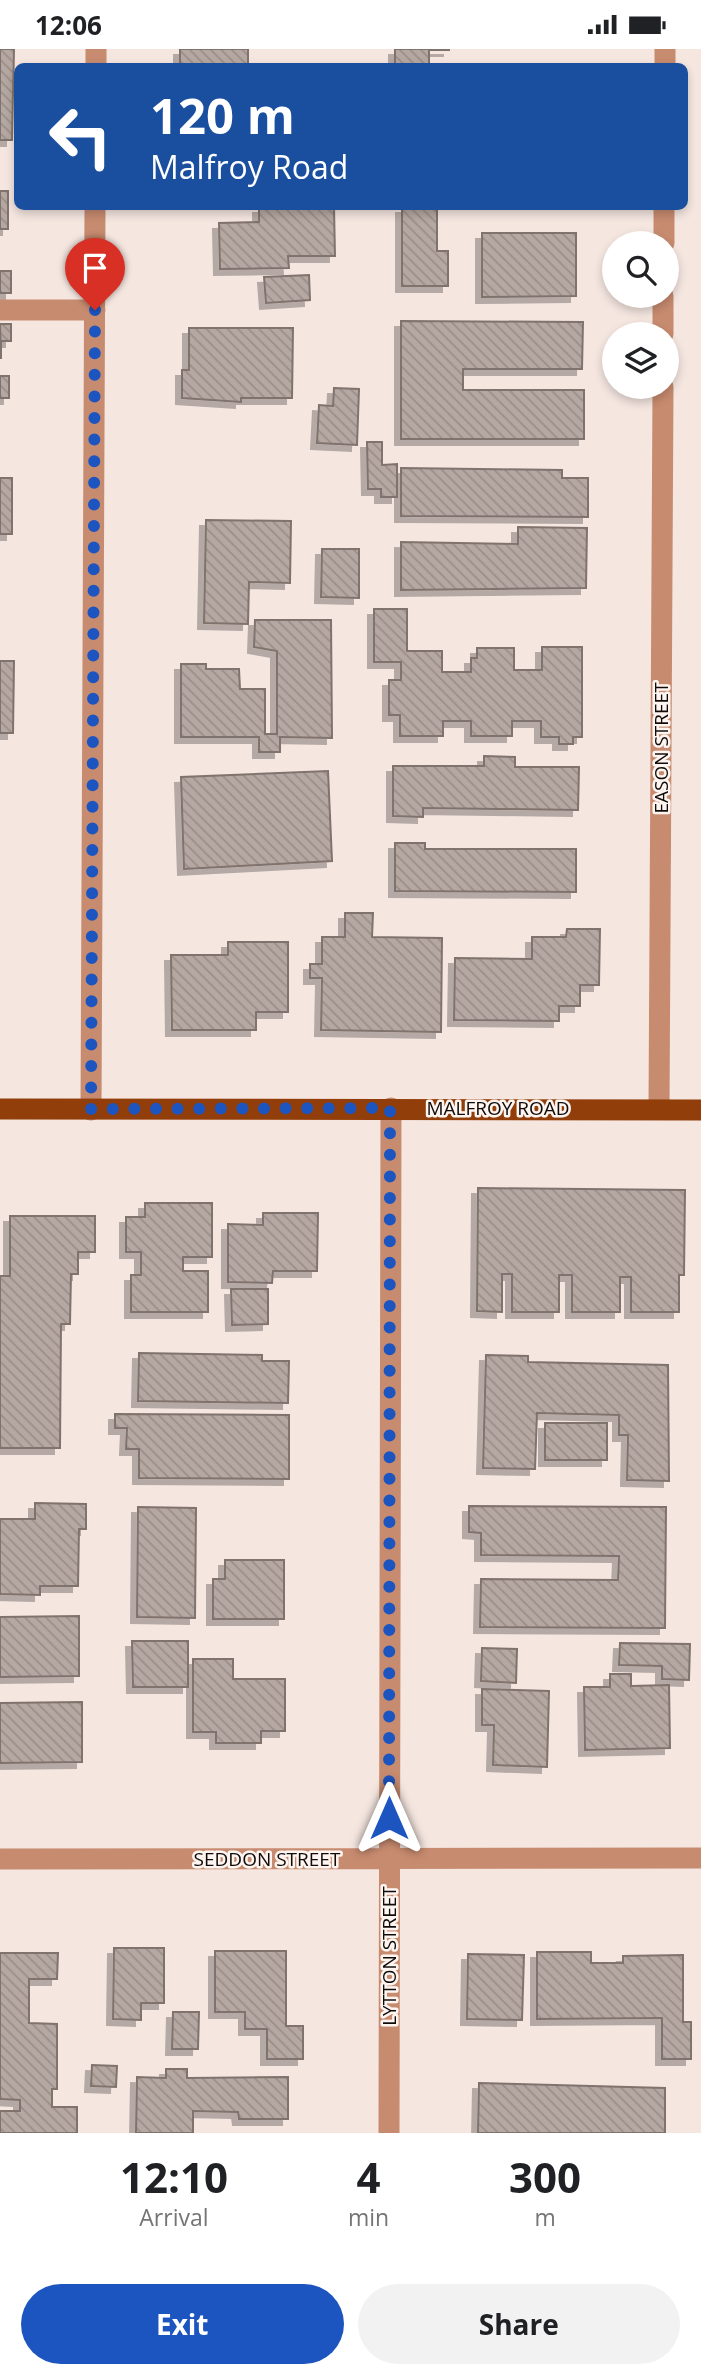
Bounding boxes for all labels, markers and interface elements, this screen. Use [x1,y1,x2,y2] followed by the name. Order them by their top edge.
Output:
[35,7,102,43] text: 12:06
[150,82,295,148] text: 120 m
[35,91,126,182] icon: left
[150,145,348,188] text: Malfroy Road
[602,231,679,399] map controls
[602,231,679,308] button: search
[65,238,125,310] pin
[76,249,114,287] icon: arrive
[602,322,679,399] button: layers
[648,682,674,814] street label: EASON STREET
[426,1095,570,1121] street label: MALFROY ROAD
[352,1781,426,1855] position arrow
[194,1846,341,1872] street label: SEDDON STREET
[376,1886,402,2026] street label: LYTTON STREET
[120,2148,228,2205] text: 12:10
[356,2148,381,2205] text: 4
[509,2148,581,2205] text: 300
[139,2201,209,2233] text: Arrival
[348,2201,389,2233] text: min
[534,2201,556,2233] text: m
[21,2284,344,2364] button: Exit
[358,2284,680,2364] button: Share

